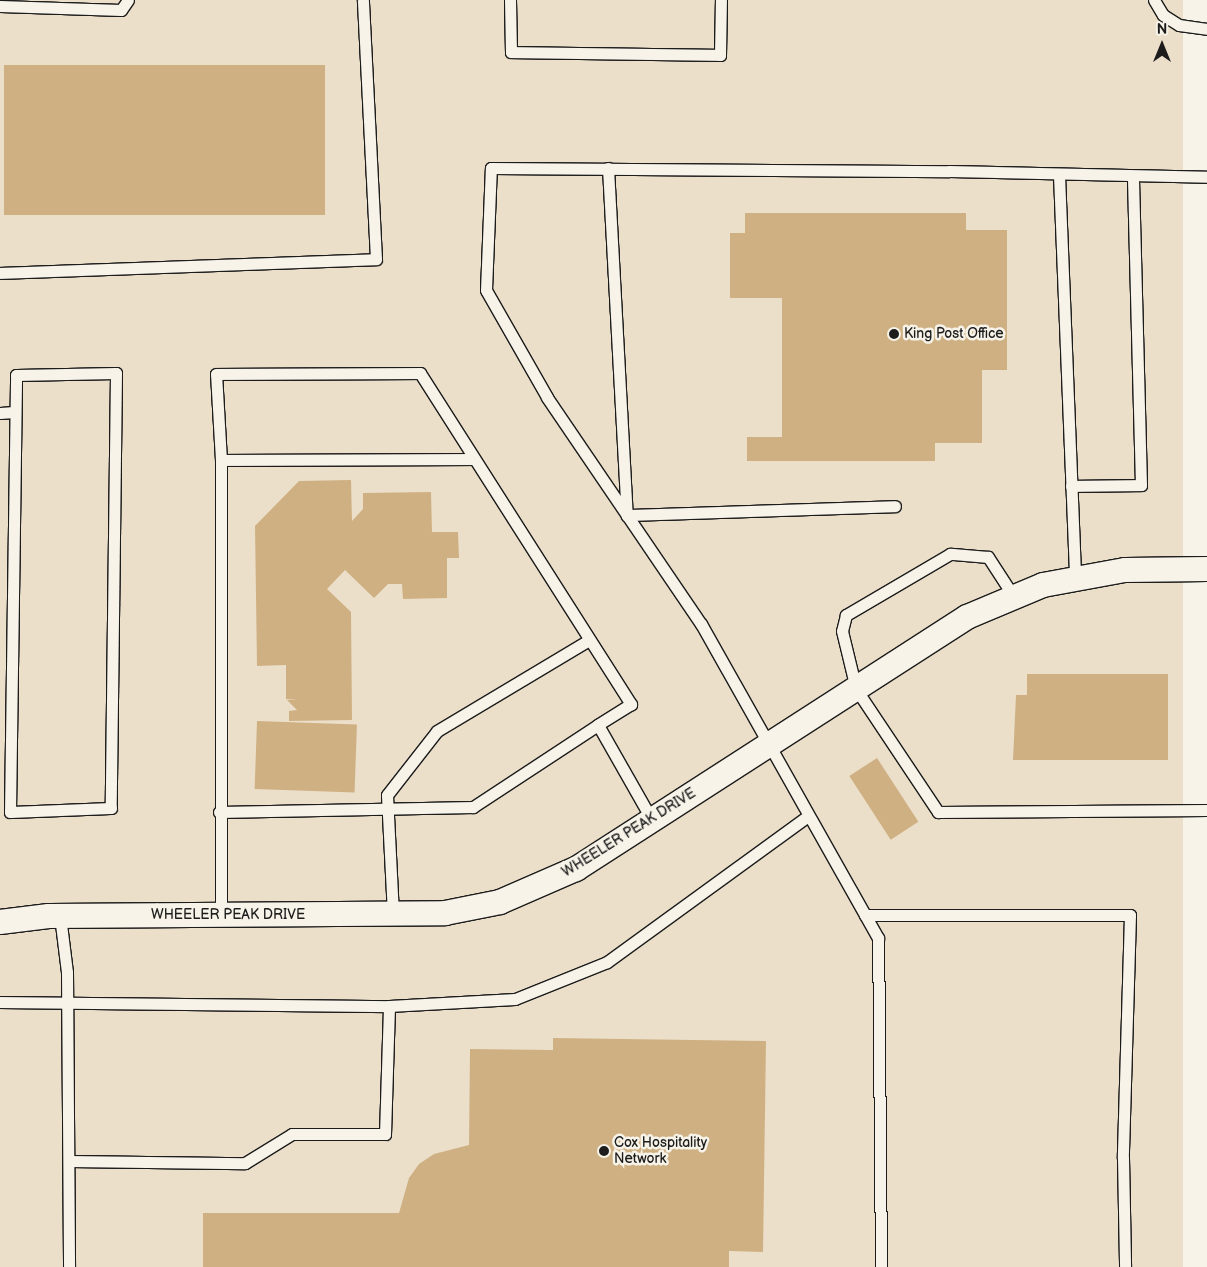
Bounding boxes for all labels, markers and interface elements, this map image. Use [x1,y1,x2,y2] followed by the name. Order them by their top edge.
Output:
[1137,20,1187,70] north arrow
[1157,21,1167,38] text: N
[904,326,1004,342] place label: King Post Office
[888,328,900,340] marker: King Post Office
[559,785,699,881] street label: WHEELER PEAK DRIVE
[151,907,305,923] street label: WHEELER PEAK DRIVE
[614,1135,707,1168] place label: Cox Hospitality Network
[598,1145,610,1157] marker: Cox Hospitality Network

